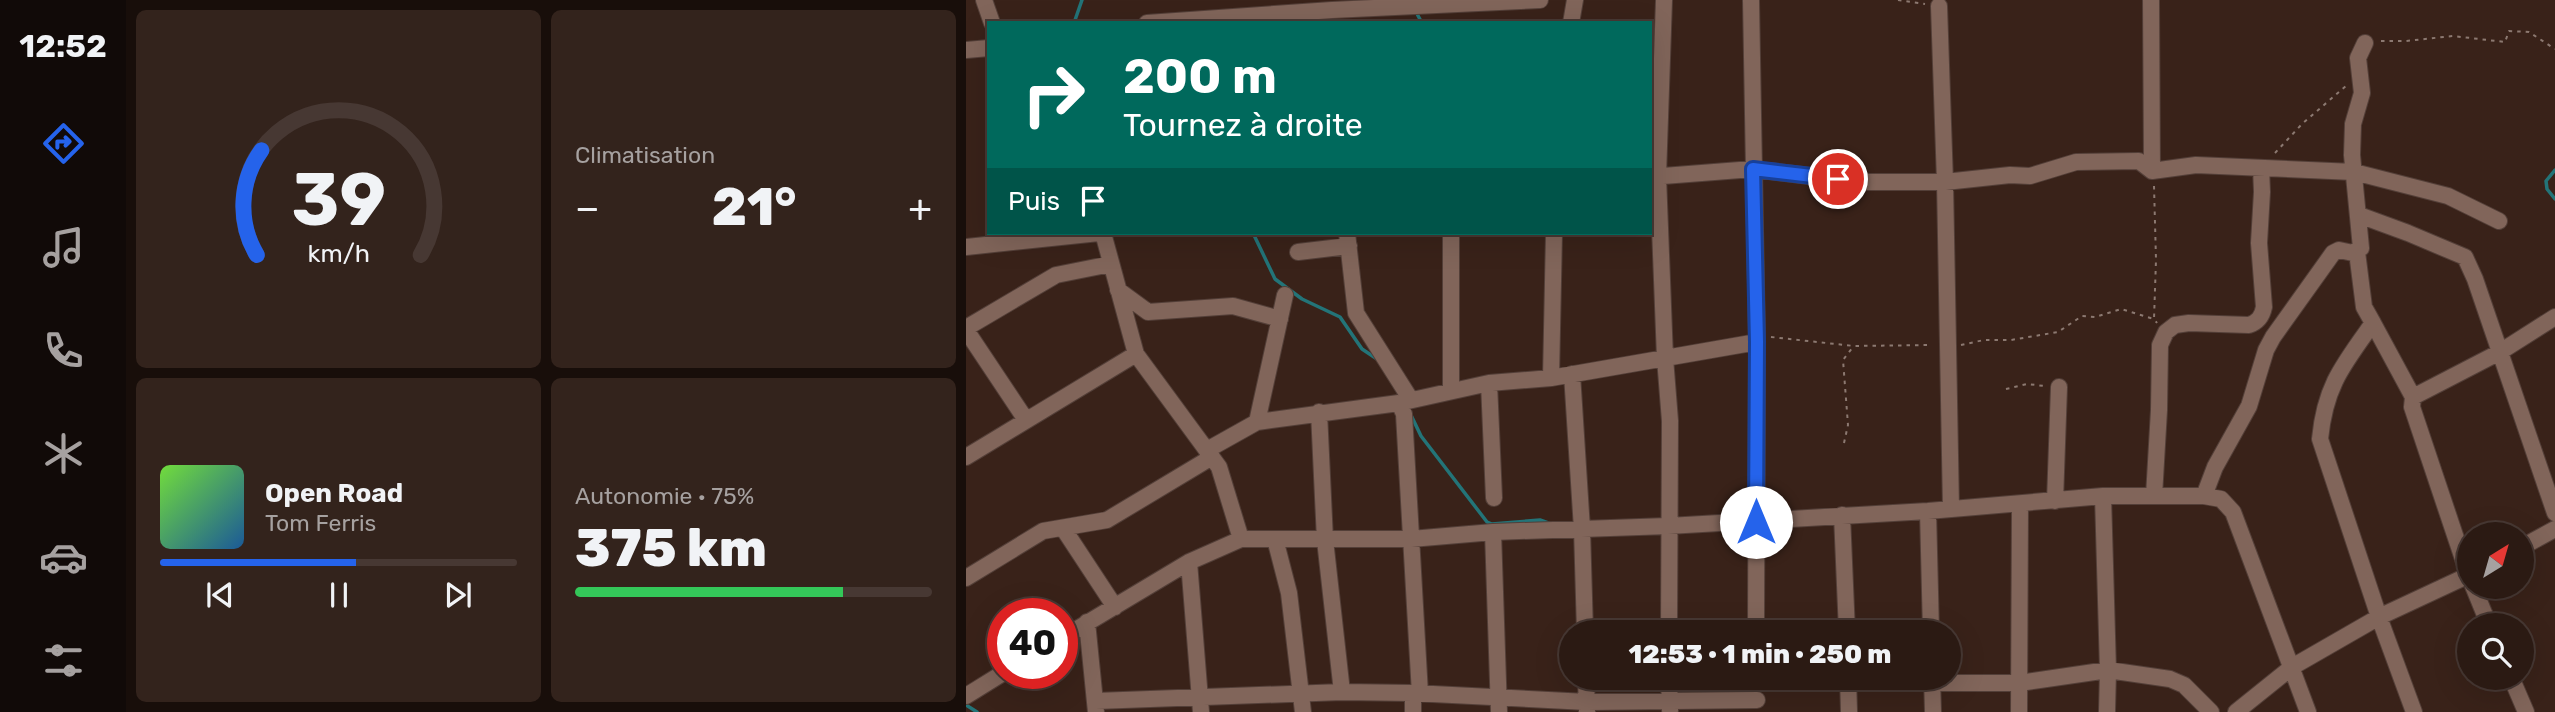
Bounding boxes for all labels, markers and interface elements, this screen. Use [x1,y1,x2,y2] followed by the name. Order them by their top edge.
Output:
[19,27,107,65] text: 12:52
[1123,47,1277,105] text: 200 m
[1008,49,1099,140] icon: right
[1123,106,1363,144] text: Tournez à droite
[39,119,88,168] icon: directions
[575,141,715,169] text: Climatisation
[1808,149,1868,209] pin
[291,157,386,243] text: 39
[1819,160,1857,198] icon: arrive
[712,176,796,238] text: 21°
[1074,182,1112,220] icon: arrive
[575,185,600,231] text: −
[908,185,932,231] text: +
[1008,186,1060,217] text: Puis
[39,223,88,272] icon: music
[307,239,370,268] text: km/h
[39,326,88,375] icon: phone
[39,429,88,478] icon: climate
[265,478,403,509] text: Open Road
[575,482,754,510] text: Autonomie · 75%
[1719,485,1793,559] position arrow
[265,509,376,537] text: Tom Ferris
[575,517,767,579] text: 375 km
[2457,522,2534,598] north arrow
[2457,522,2534,690] map controls
[39,533,88,582] icon: car
[201,576,239,614] icon: previous
[320,576,358,614] icon: pause
[439,576,477,614] icon: next
[987,598,1078,689] speed limit sign: 40
[2457,613,2534,690] button: search
[39,636,88,685] icon: filters
[1629,639,1891,670] text: 12:53 · 1 min · 250 m

